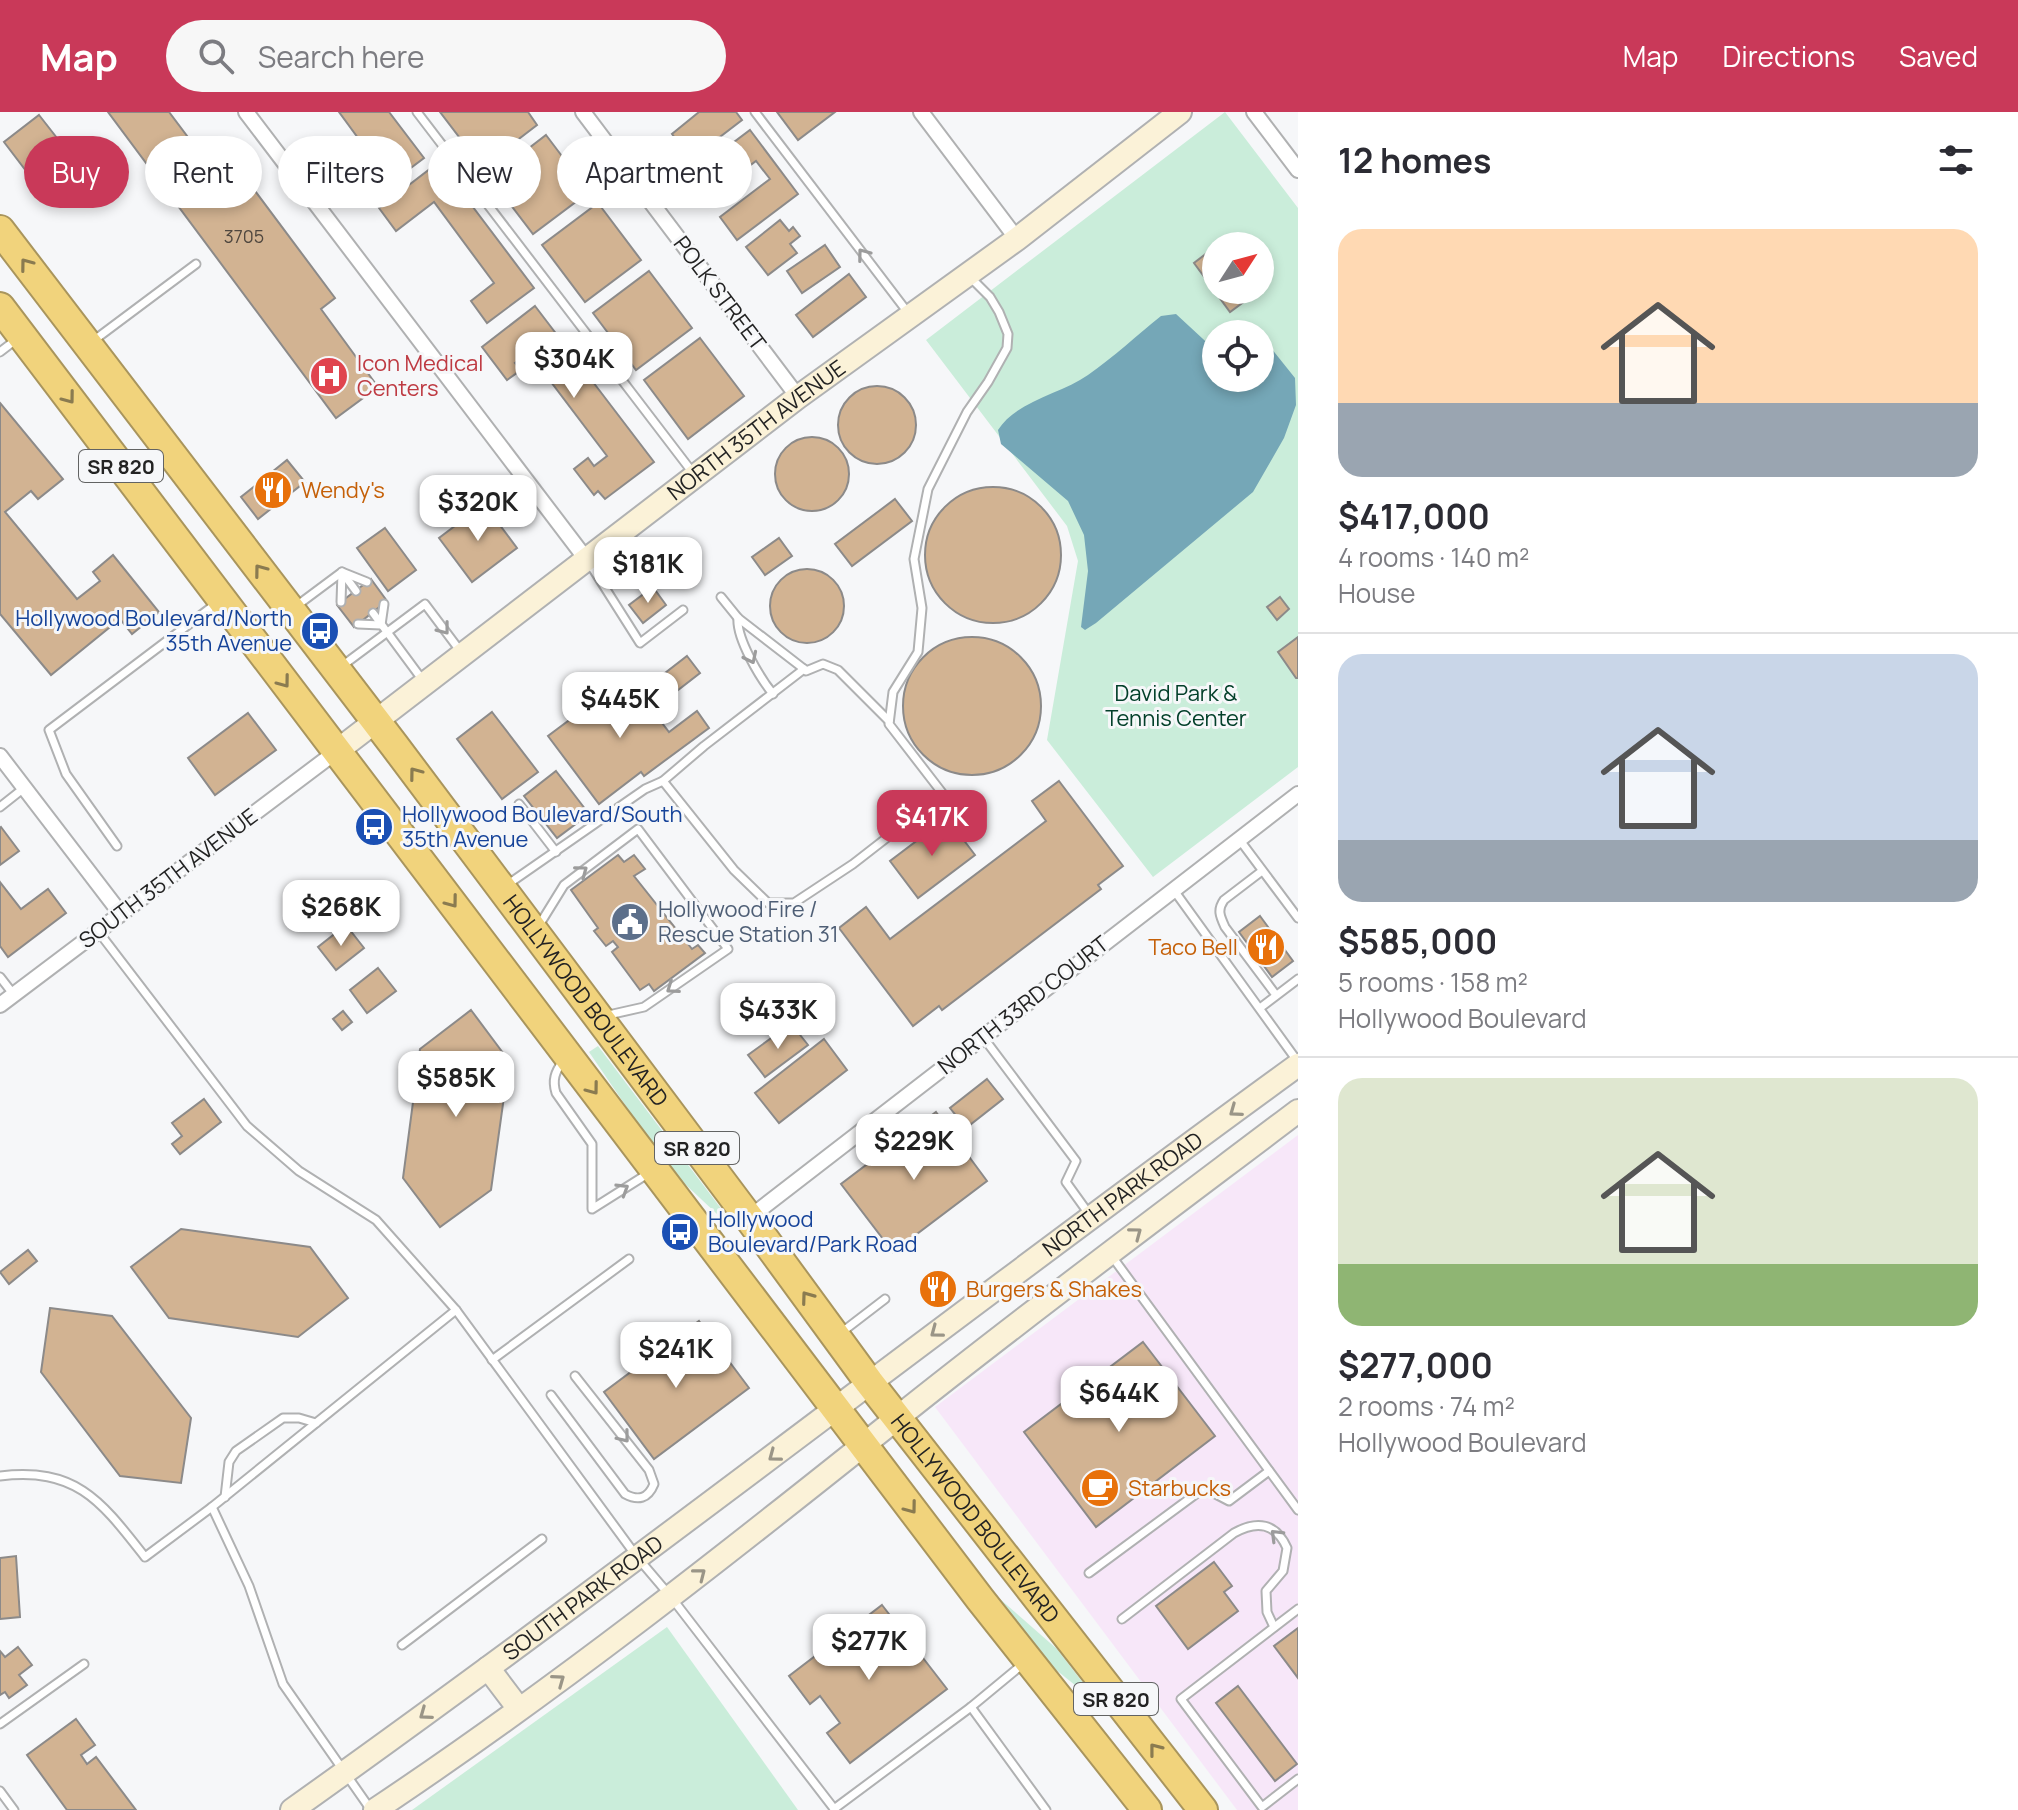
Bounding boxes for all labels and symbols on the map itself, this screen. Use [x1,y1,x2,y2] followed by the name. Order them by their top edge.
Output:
[224,224,264,248] house number: 3705
[667,230,773,356] street label: POLK STREET
[1202,232,1274,304] north arrow
[858,248,872,263] one-way arrow
[21,258,35,273] one-way arrow
[518,332,630,400] pin: $304K
[357,348,483,403] place label: Icon Medical Centers
[661,353,851,507] street label: NORTH 35TH AVENUE
[308,355,350,397] hospital icon: Icon Medical Centers
[59,389,74,404] one-way arrow
[79,450,163,482] road number: SR 820
[252,469,294,511] restaurant icon: Wendy's
[301,475,385,505] place label: Wendy's
[422,475,534,543] pin: $320K
[592,537,704,605] pin: $181K
[256,564,270,579] one-way arrow
[15,603,292,658] place label: Hollywood Boulevard/North 35th Avenue
[299,610,341,652] bus stop icon: Hollywood Boulevard/North 35th Avenue
[435,620,449,635] one-way arrow
[741,649,757,664] one-way arrow
[564,672,676,740] pin: $445K
[274,673,289,687] one-way arrow
[1105,678,1247,733] park label: David Park & Tennis Center
[411,767,425,782] one-way arrow
[876,790,988,858] pin: $417K
[402,799,683,854] place label: Hollywood Boulevard/South 35th Avenue
[73,801,263,955] street label: SOUTH 35TH AVENUE
[353,806,395,848] bus stop icon: Hollywood Boulevard/South 35th Avenue
[573,867,588,881] one-way arrow
[285,880,397,948] pin: $268K
[496,889,675,1113] street label: HOLLYWOOD BOULEVARD
[442,893,456,908] one-way arrow
[658,894,839,949] place label: Hollywood Fire / Rescue Station 31
[609,901,651,943] public building icon: Hollywood Fire / Rescue Station 31
[1245,926,1287,968] restaurant icon: Taco Bell
[931,929,1115,1081] street label: NORTH 33RD COURT
[1148,932,1238,962] place label: Taco Bell
[667,978,681,992] one-way arrow
[722,983,834,1051] pin: $433K
[400,1051,512,1119] pin: $585K
[584,1080,598,1095] one-way arrow
[1229,1101,1244,1115] one-way arrow
[858,1114,970,1182] pin: $229K
[1036,1125,1209,1263] street label: NORTH PARK ROAD
[655,1132,739,1164] road number: SR 820
[614,1184,629,1199] one-way arrow
[708,1204,918,1259] place label: Hollywood Boulevard/Park Road
[659,1211,701,1253] bus stop icon: Hollywood Boulevard/Park Road
[1127,1229,1141,1243] one-way arrow
[917,1268,959,1310] restaurant icon: Burgers & Shakes
[966,1274,1142,1304] place label: Burgers & Shakes
[802,1291,817,1305] one-way arrow
[620,1322,732,1390] pin: $241K
[930,1323,945,1337] one-way arrow
[1063,1366,1175,1434] pin: $644K
[884,1408,1066,1629] street label: HOLLYWOOD BOULEVARD
[614,1428,628,1443] one-way arrow
[768,1446,782,1460] one-way arrow
[1079,1467,1121,1509] cafe icon: Starbucks
[1128,1473,1231,1503] place label: Starbucks
[901,1499,915,1514] one-way arrow
[497,1528,669,1667] street label: SOUTH PARK ROAD
[1270,1529,1285,1544] one-way arrow
[691,1570,706,1584] one-way arrow
[813,1614,925,1682] pin: $277K
[550,1675,565,1689] one-way arrow
[1074,1683,1158,1715] road number: SR 820
[419,1704,434,1719] one-way arrow
[1150,1743,1164,1757] one-way arrow

